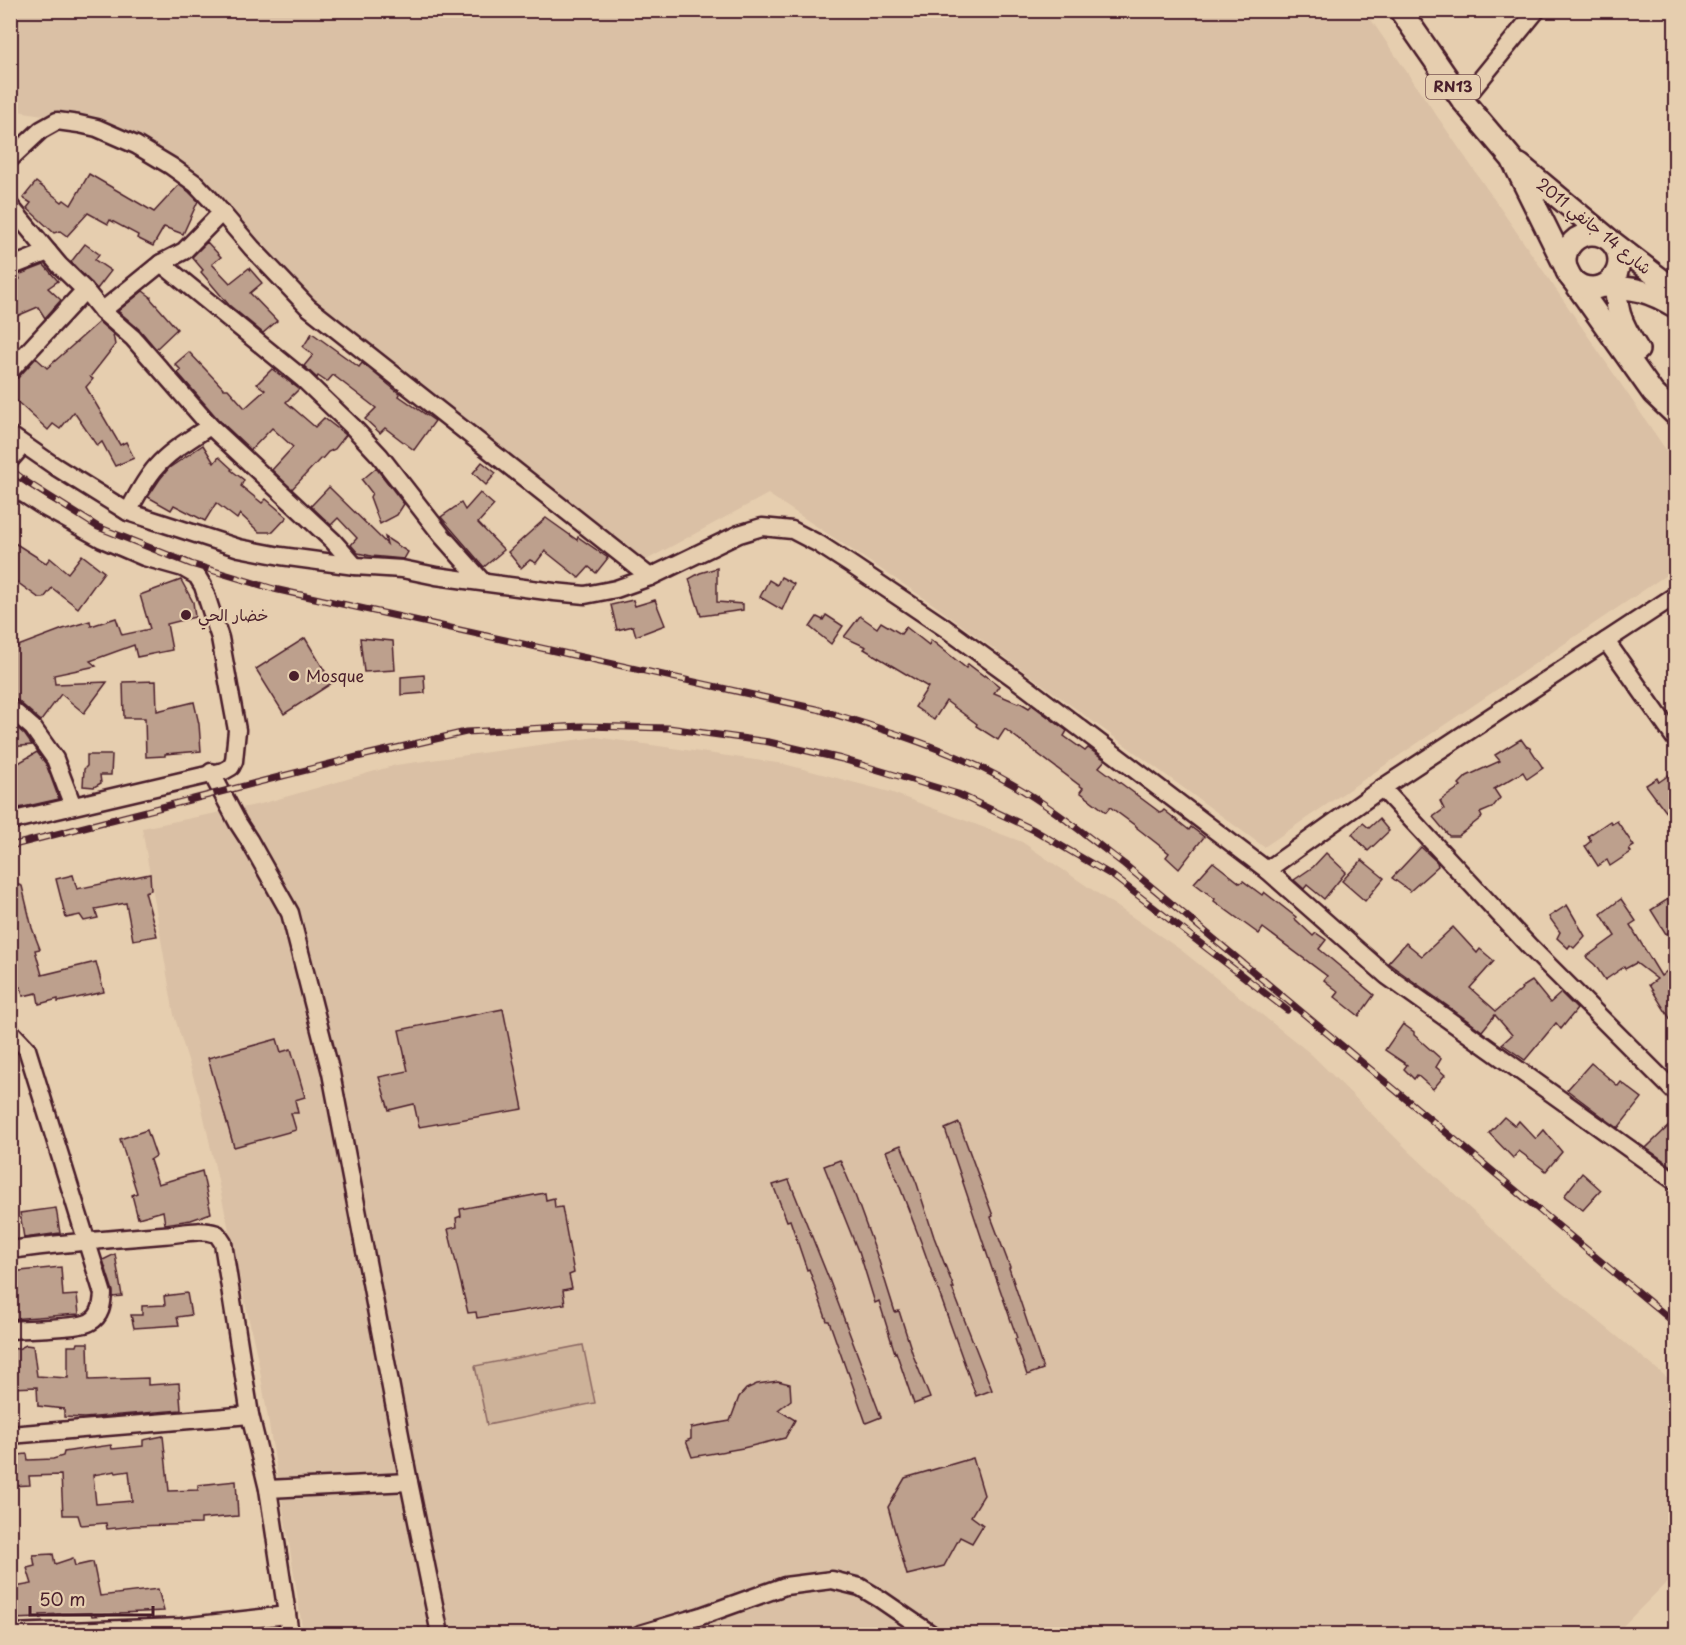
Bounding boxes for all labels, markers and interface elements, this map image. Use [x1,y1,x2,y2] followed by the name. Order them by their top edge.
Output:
[1426,75,1480,99] road number: RN13
[1530,171,1657,282] street label: شارع 14 جانفي 2011
[198,602,269,630] place label: خضار الحي
[179,608,193,622] marker: خضار الحي
[306,663,365,687] place label: Mosque
[287,669,301,683] marker: Mosque
[30,1579,153,1617] scale bar
[39,1585,86,1612] text: 50 m

